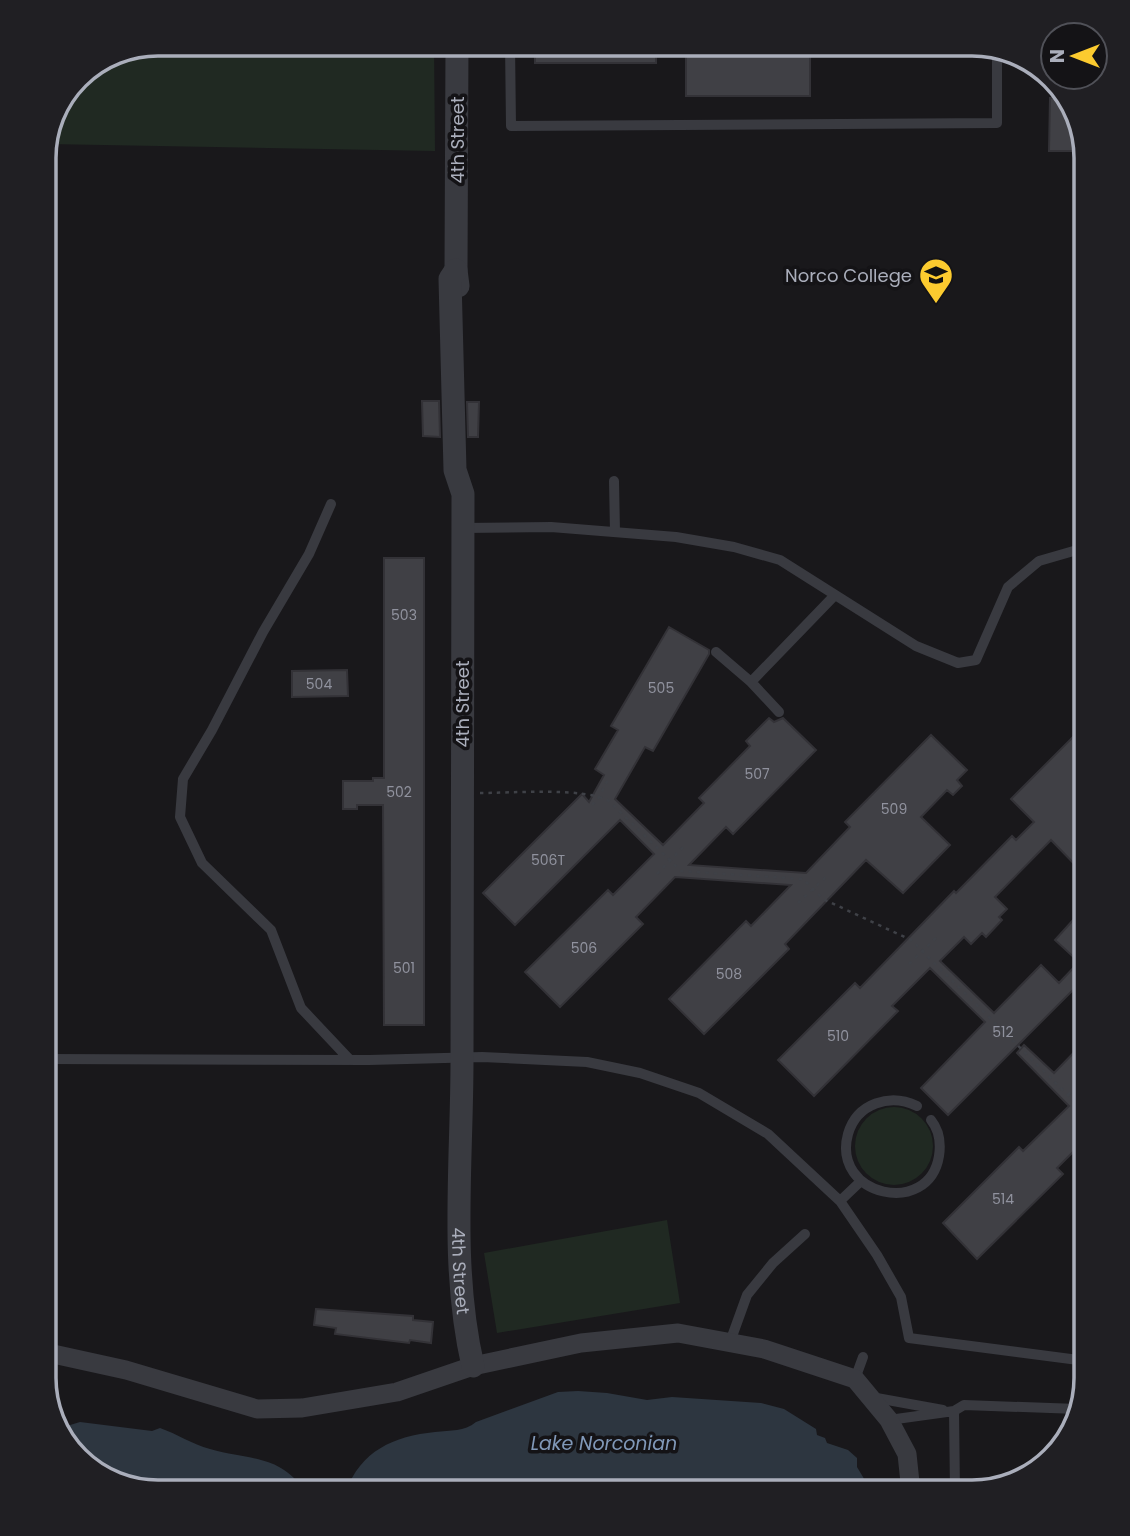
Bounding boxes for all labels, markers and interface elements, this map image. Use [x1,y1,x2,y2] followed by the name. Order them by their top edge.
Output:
[1039,21,1109,91] north arrow
[1044,49,1071,63] text: N
[445,97,470,183] street label: 4th Street
[917,256,955,305] school or university icon: Norco College
[785,263,912,288] place label: Norco College
[391,605,417,625] house number: 503
[450,661,475,747] street label: 4th Street
[306,674,332,694] house number: 504
[648,678,674,698] house number: 505
[744,764,770,784] house number: 507
[386,782,412,802] house number: 502
[881,799,907,819] house number: 509
[531,850,565,870] house number: 506T
[571,938,597,958] house number: 506
[393,958,415,978] house number: 501
[716,964,742,984] house number: 508
[992,1022,1014,1042] house number: 512
[827,1026,849,1046] house number: 510
[992,1189,1014,1209] house number: 514
[446,1227,476,1316] street label: 4th Street
[531,1430,677,1457] water label: Lake Norconian

